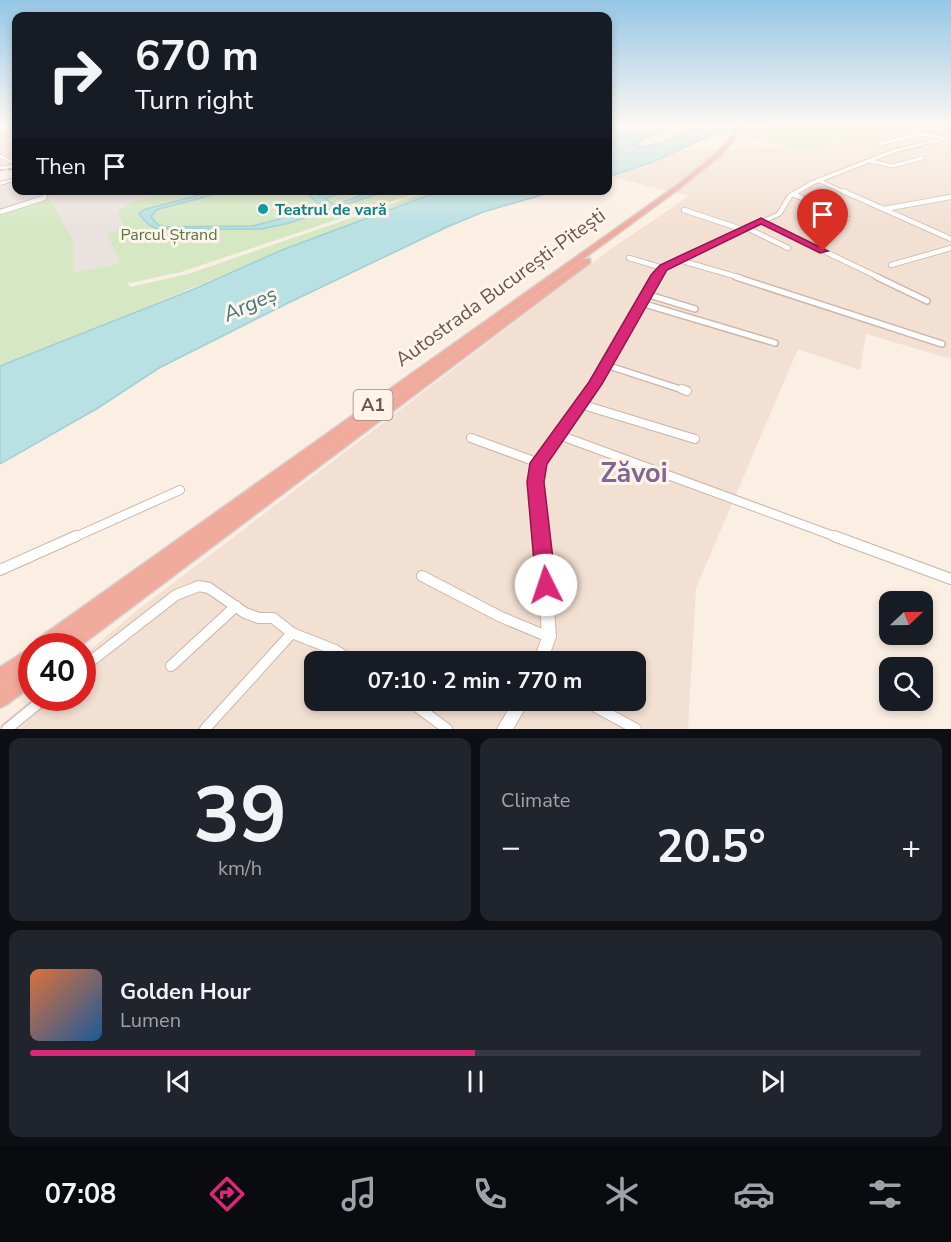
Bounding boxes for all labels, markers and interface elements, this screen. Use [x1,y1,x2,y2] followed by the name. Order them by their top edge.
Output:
[135,28,259,85] text: 670 m
[36,36,114,114] icon: right
[135,82,253,119] text: Turn right
[98,150,131,183] icon: arrive
[36,152,86,182] text: Then
[797,189,848,251] pin
[806,198,839,231] icon: arrive
[275,199,387,221] place label: Teatrul de vară
[256,202,270,216] marker: Teatrul de vară
[390,202,611,373] street label: Autostrada București-Pitești
[120,224,218,246] park label: Parcul Ștrand
[218,280,281,329] water label: Argeș
[354,390,392,420] road number: A1
[600,455,668,492] district label: Zăvoi
[514,553,578,617] position arrow
[879,591,933,645] north arrow
[879,591,933,711] map controls
[18,633,96,711] speed limit sign: 40
[879,657,933,711] button: search
[368,666,582,696] text: 07:10 · 2 min · 770 m
[193,762,287,869] text: 39
[501,787,570,814] text: Climate
[656,817,766,878] text: 20.5°
[501,825,521,870] text: −
[901,825,921,870] text: +
[218,855,262,882] text: km/h
[120,977,251,1007] text: Golden Hour
[120,1007,181,1034] text: Lumen
[162,1065,195,1098] icon: previous
[459,1065,492,1098] icon: pause
[756,1065,789,1098] icon: next
[206,1173,248,1215] icon: directions
[338,1173,380,1215] icon: music
[469,1173,511,1215] icon: phone
[601,1173,643,1215] icon: climate
[733,1173,775,1215] icon: car
[864,1173,906,1215] icon: filters
[45,1176,116,1213] text: 07:08

